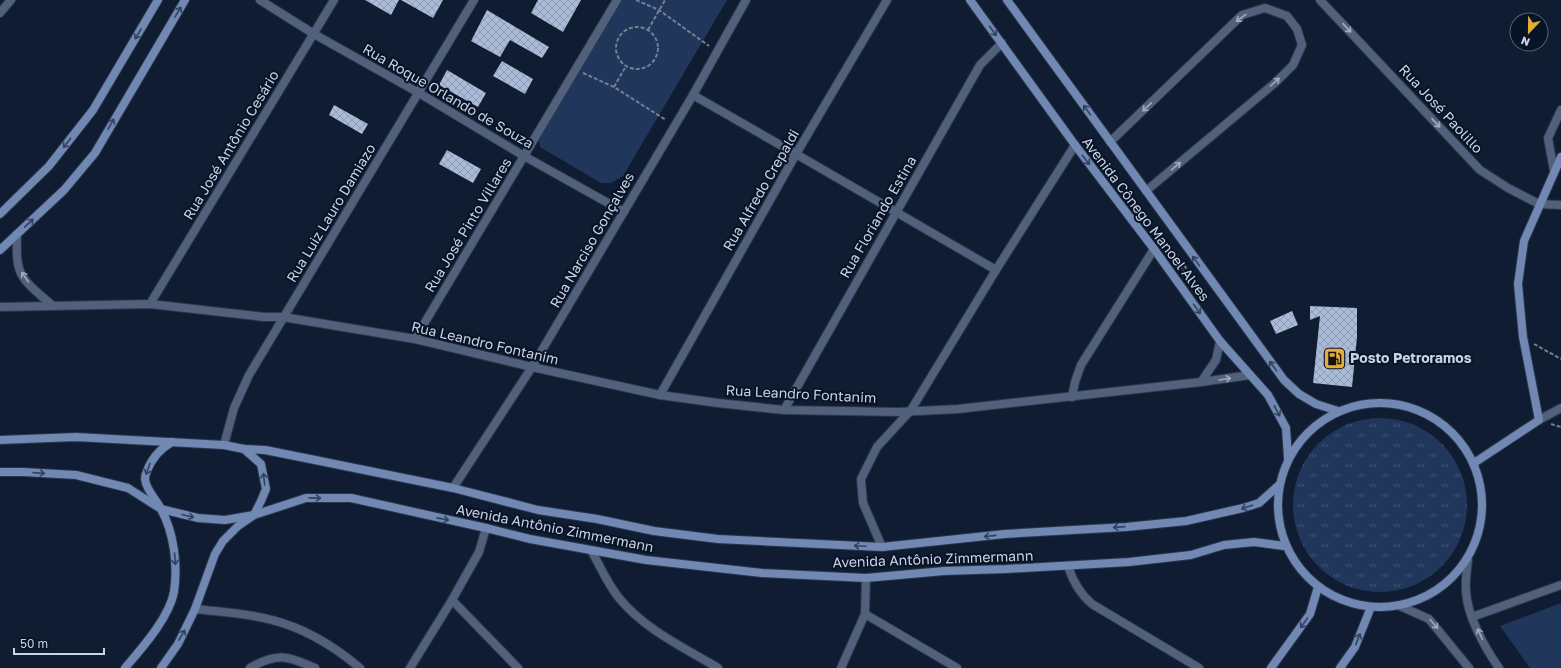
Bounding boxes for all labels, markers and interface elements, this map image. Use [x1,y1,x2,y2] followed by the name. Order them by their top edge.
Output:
[174,6,182,18] one-way arrow
[1509,12,1549,52] north arrow
[1235,14,1246,22] one-way arrow
[1342,23,1352,33] one-way arrow
[989,26,998,37] one-way arrow
[133,28,141,40] one-way arrow
[1519,34,1531,49] text: N
[360,40,537,151] street label: Rua Roque Orlando de Souza
[1396,61,1487,157] street label: Rua José Paolillo
[179,67,282,222] street label: Rua José Antônio Cesário
[1270,78,1280,87] one-way arrow
[1142,102,1152,112] one-way arrow
[1083,105,1091,116] one-way arrow
[108,118,116,130] one-way arrow
[1431,118,1441,128] one-way arrow
[719,126,802,254] street label: Rua Alfredo Crepaldi
[1079,133,1214,304] street label: Avenida Cônego Manoel Alves
[63,137,72,148] one-way arrow
[282,140,379,285] street label: Rua Luiz Lauro Damiazo
[836,153,919,281] street label: Rua Floriando Estina
[421,154,515,295] street label: Rua José Pinto Villares
[1081,154,1090,165] one-way arrow
[1170,161,1181,170] one-way arrow
[546,169,637,310] street label: Rua Narciso Gonçalves
[23,219,33,228] one-way arrow
[1192,255,1201,266] one-way arrow
[21,272,29,283] one-way arrow
[1193,303,1201,314] one-way arrow
[410,317,560,368] street label: Rua Leandro Fontanim
[1322,345,1348,371] fuel station icon: Posto Petroramos
[1350,349,1472,366] place label: Posto Petroramos
[1269,360,1277,371] one-way arrow
[1218,375,1231,383] one-way arrow
[725,381,877,406] street label: Rua Leandro Fontanim
[1273,405,1281,417] one-way arrow
[144,463,151,476] one-way arrow
[32,469,45,476] one-way arrow
[260,473,268,486] one-way arrow
[308,494,321,502] one-way arrow
[455,500,655,555] street label: Avenida Antônio Zimmermann
[1242,503,1254,511] one-way arrow
[182,513,195,520] one-way arrow
[436,516,449,524] one-way arrow
[1113,524,1126,531] one-way arrow
[984,532,997,540] one-way arrow
[854,542,867,549] one-way arrow
[832,547,1034,570] street label: Avenida Antônio Zimmermann
[171,552,178,565] one-way arrow
[1300,617,1308,628] one-way arrow
[1429,619,1438,629] one-way arrow
[179,629,187,641] one-way arrow
[1476,629,1483,641] one-way arrow
[14,630,104,656] scale bar
[1355,634,1363,646] one-way arrow
[20,636,48,651] text: 50 m

